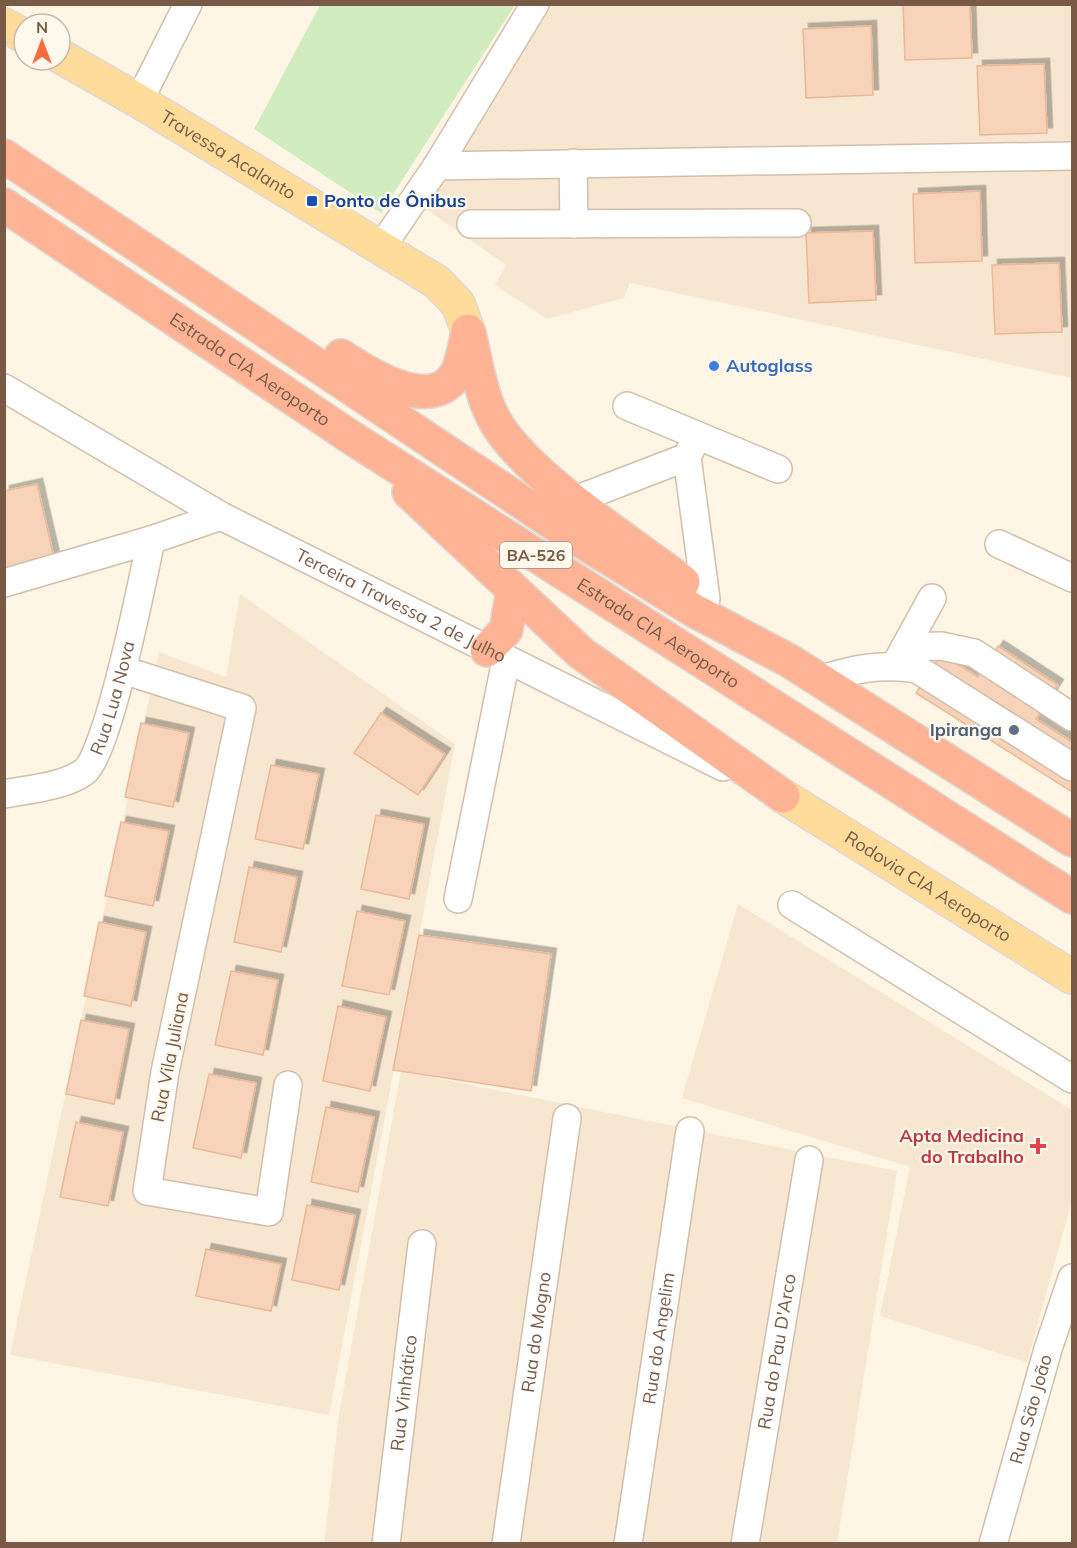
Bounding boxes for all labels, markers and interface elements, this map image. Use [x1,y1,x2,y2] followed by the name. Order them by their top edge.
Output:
[12,12,72,72] north arrow
[36,17,48,37] text: N
[156,105,300,204] street label: Travessa Acalanto
[324,189,466,212] place label: Ponto de Ônibus
[305,194,319,208] marker: Ponto de Ônibus
[166,307,335,431] street label: Estrada CIA Aeroporto
[726,354,813,377] place label: Autoglass
[707,359,721,373] marker: Autoglass
[500,542,572,568] road number: BA-526
[292,543,510,668] street label: Terceira Travessa 2 de Julho
[573,572,744,693] street label: Estrada CIA Aeroporto
[85,638,140,758] street label: Rua Lua Nova
[930,718,1002,741] place label: Ipiranga
[1007,723,1021,737] marker: Ipiranga
[841,826,1016,947] street label: Rodovia CIA Aeroporto
[146,990,193,1124] street label: Rua Vila Juliana
[899,1124,1024,1168] place label: Apta Medicina do Trabalho
[1029,1137,1047,1155] marker: Apta Medicina do Trabalho
[516,1270,556,1394] street label: Rua do Mogno
[637,1271,680,1406] street label: Rua do Angelim
[752,1272,801,1431] street label: Rua do Pau D'Arco
[385,1334,422,1452] street label: Rua Vinhático
[1004,1352,1057,1466] street label: Rua São João

